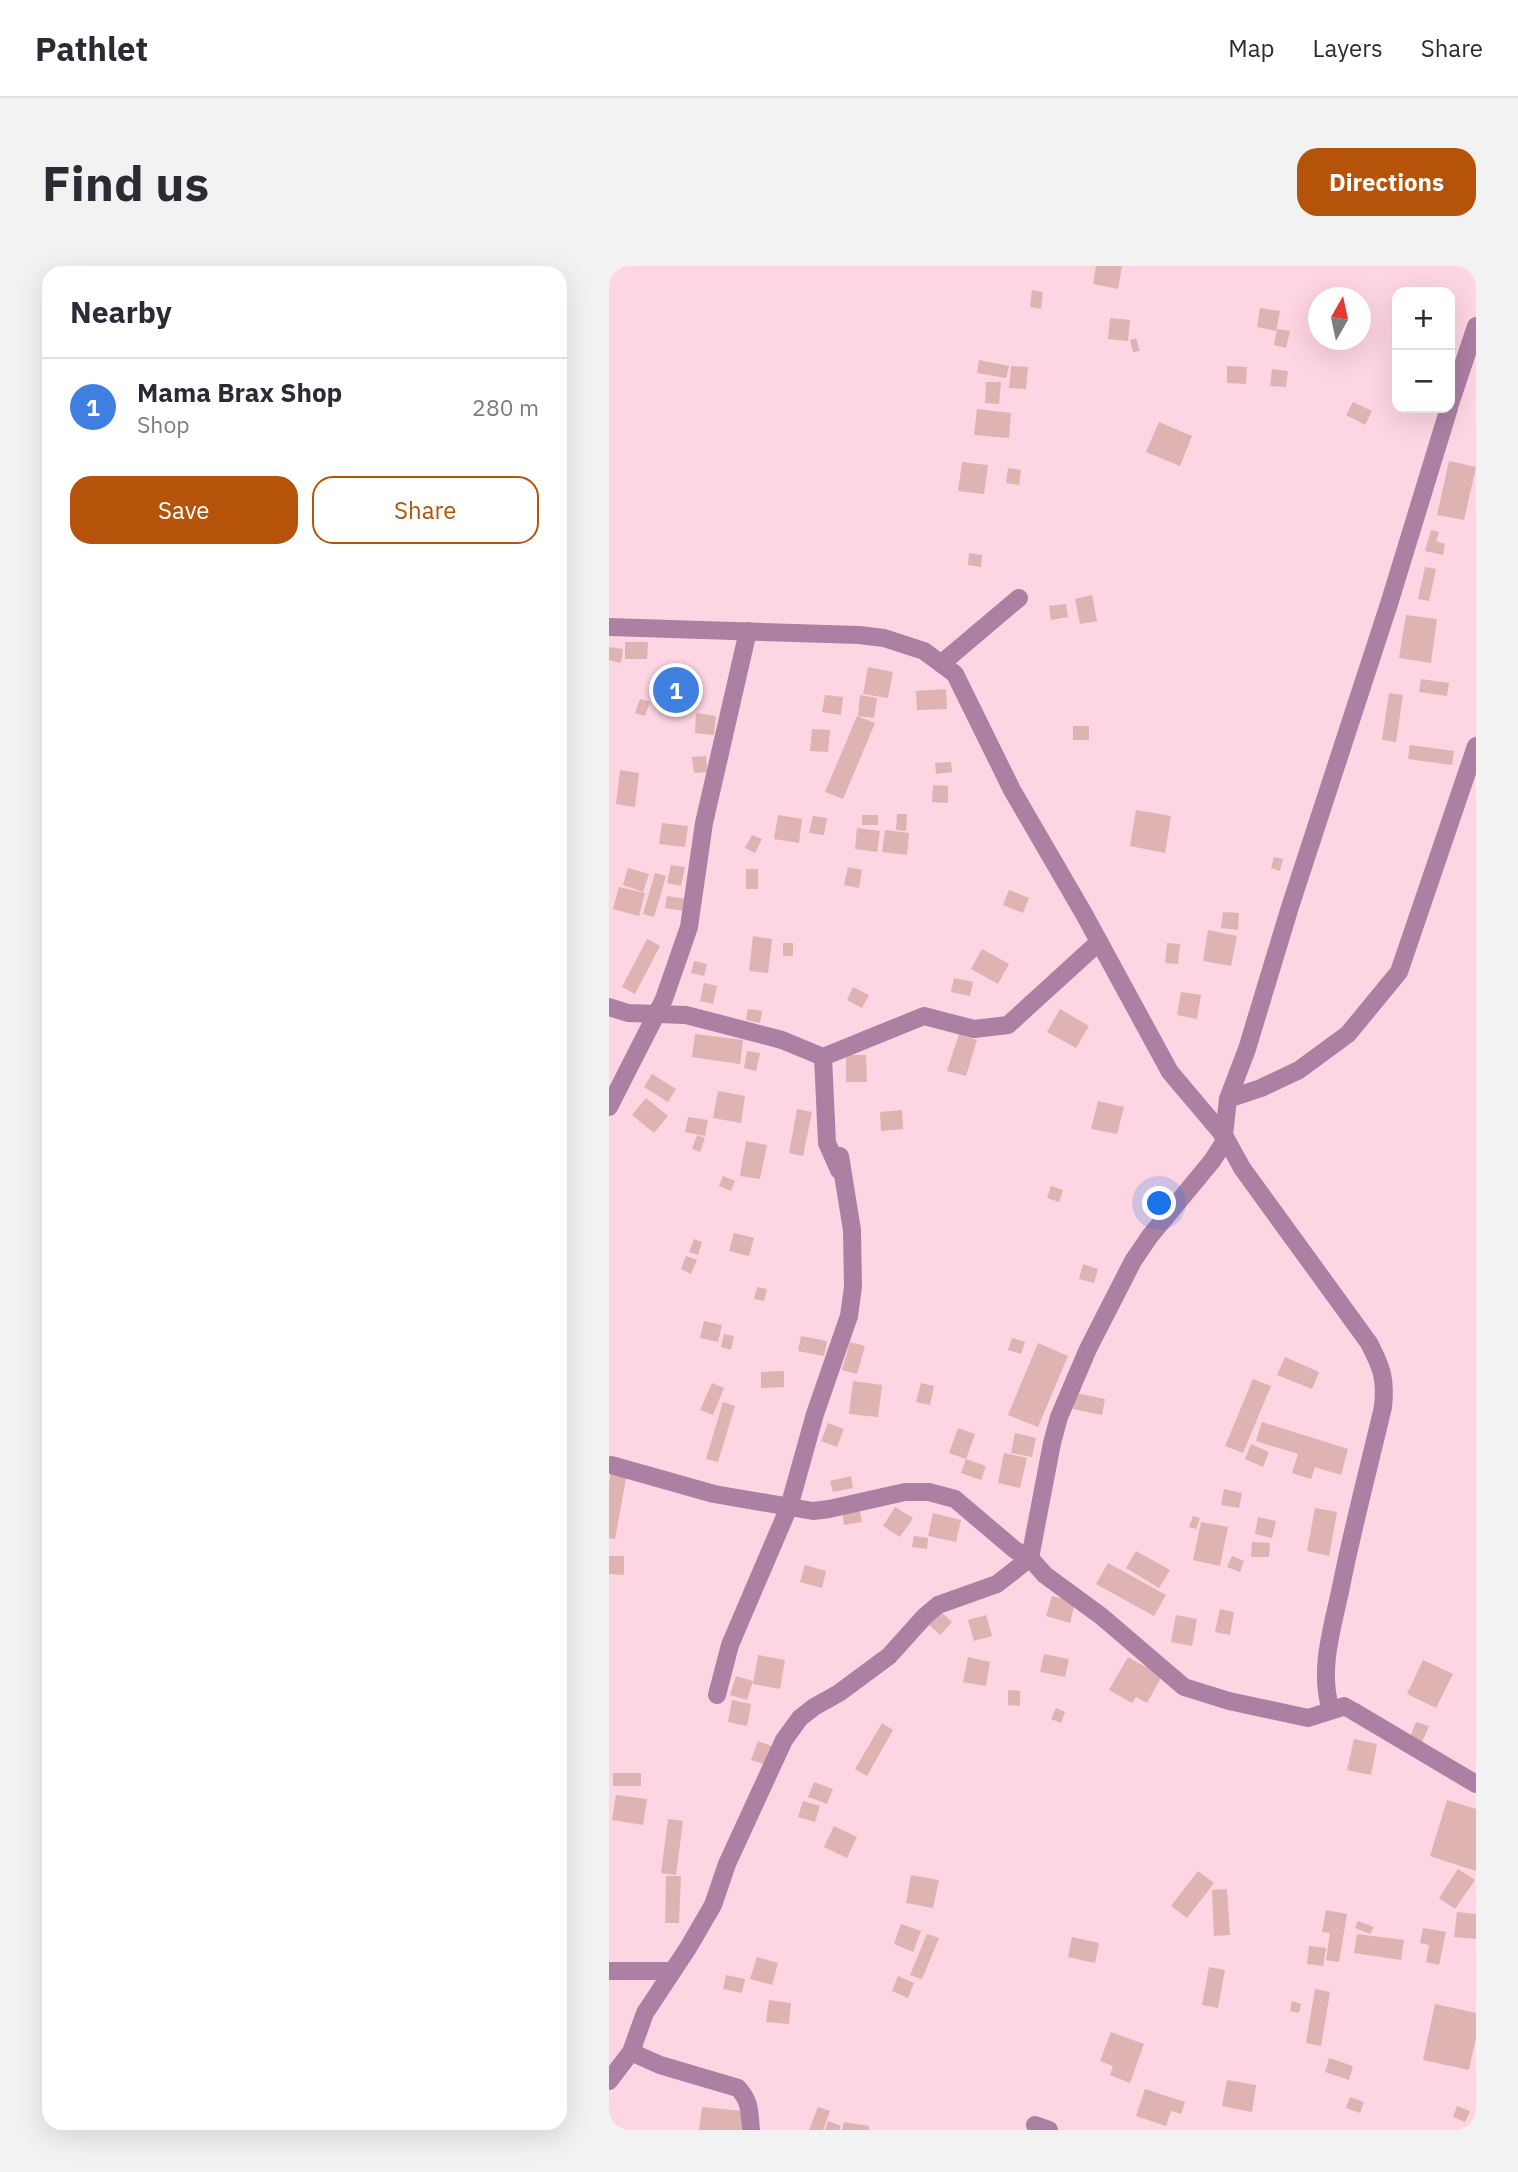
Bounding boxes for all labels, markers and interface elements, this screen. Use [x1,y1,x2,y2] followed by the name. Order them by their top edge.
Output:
[35,27,148,70] text: Pathlet
[1228,32,1275,64] text: Map
[1313,32,1383,64] text: Layers
[1421,32,1483,64] text: Share
[1297,148,1476,216] button: Directions
[42,151,209,214] text: Find us
[1308,287,1371,350] north arrow
[1392,287,1455,413] map controls
[1392,287,1455,350] button: +
[70,292,172,331] text: Nearby
[1392,350,1455,413] button: −
[137,375,342,409] text: Mama Brax Shop
[86,392,100,422] text: 1
[472,392,539,422] text: 280 m
[137,409,190,439] text: Shop
[70,476,298,544] button: Save
[312,476,539,544] button: Share
[653,664,699,716] pin: 1
[1142,1186,1176,1220] your location

